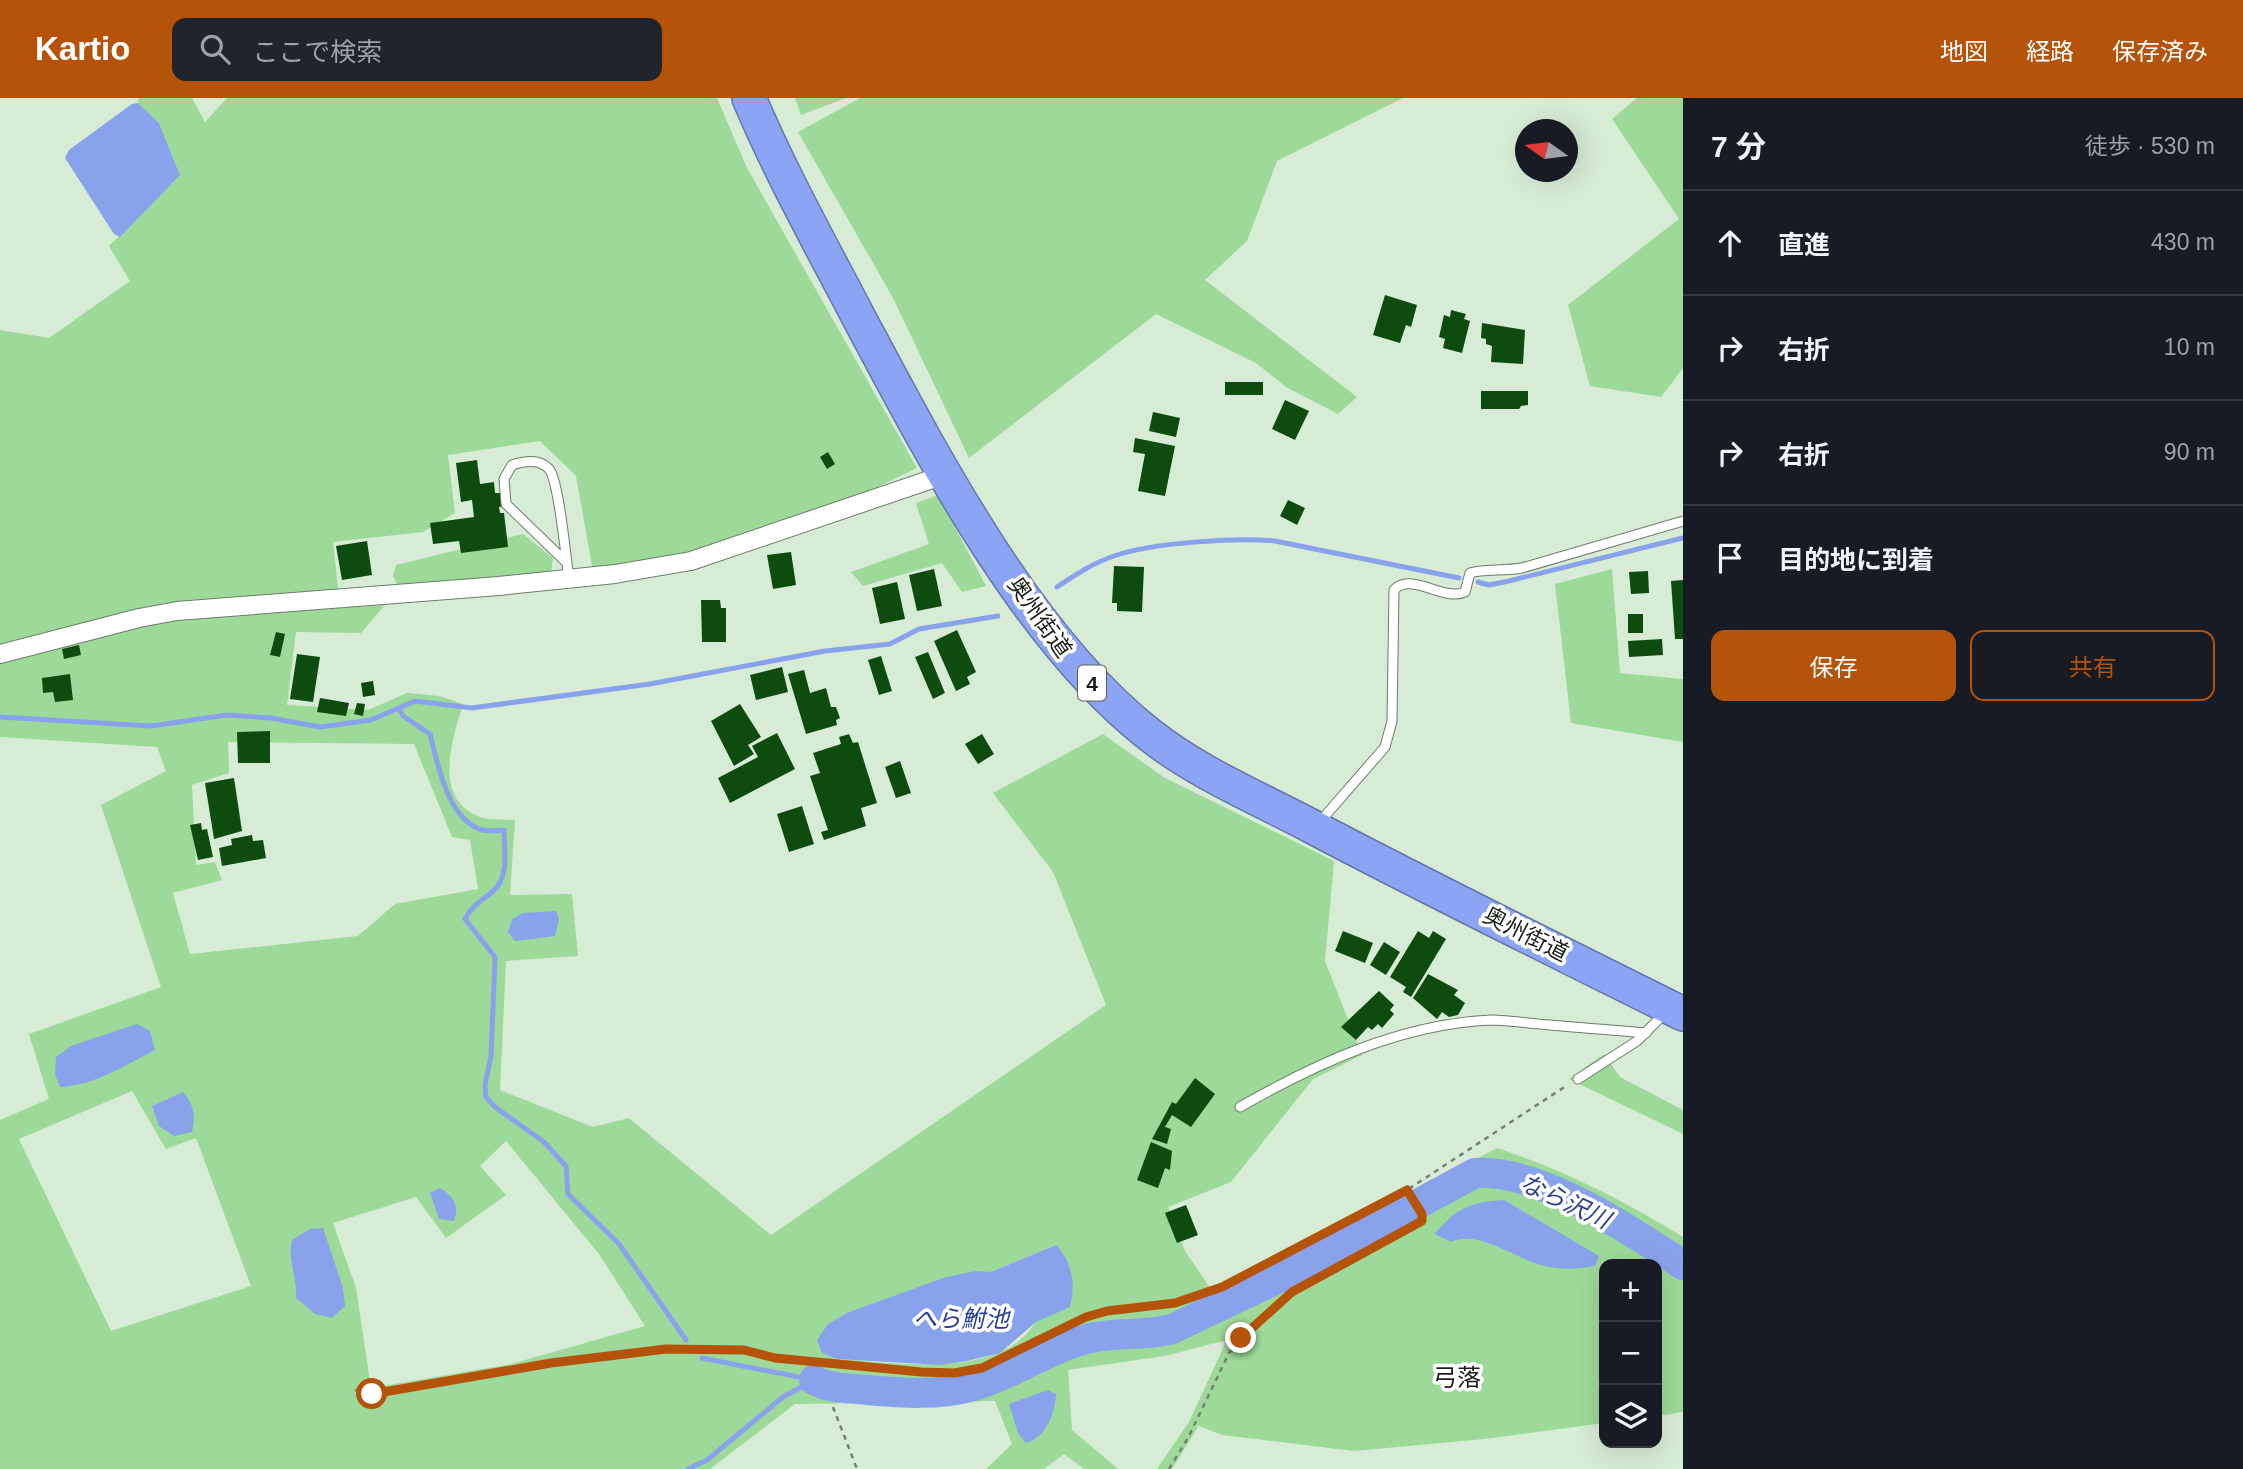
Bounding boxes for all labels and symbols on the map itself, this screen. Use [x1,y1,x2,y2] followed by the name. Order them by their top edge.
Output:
[1515,119,1578,182] north arrow
[1003,572,1077,662] street label: 奥州街道
[1078,666,1106,700] road number: 4
[1479,902,1573,966] street label: 奥州街道
[1516,1168,1617,1235] water label: なら沢川
[913,1305,1011,1332] water label: へら鮒池
[1225,1322,1256,1353] route end
[1433,1364,1481,1391] district label: 弓落
[356,1378,387,1409] route start

